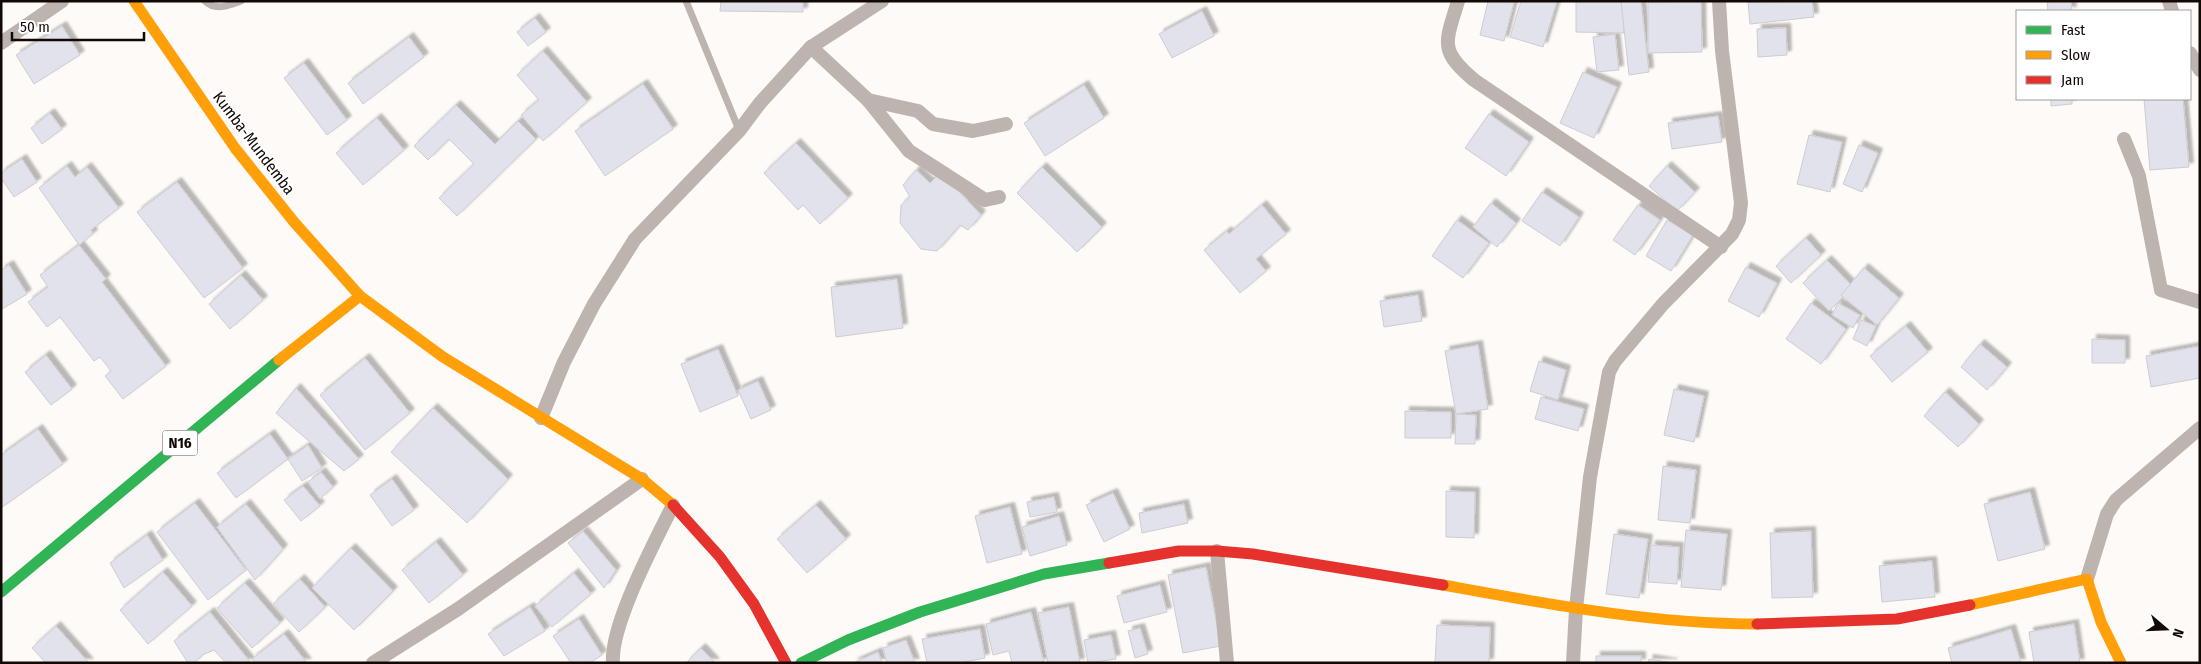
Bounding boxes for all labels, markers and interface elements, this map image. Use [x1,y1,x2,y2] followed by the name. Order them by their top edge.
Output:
[12,10,145,42] scale bar
[2016,10,2191,100] legend
[20,18,50,36] text: 50 m
[2061,21,2085,39] text: Fast
[2061,46,2090,64] text: Slow
[2061,71,2084,89] text: Jam
[209,88,299,198] street label: Kumba-Mundemba
[162,430,198,456] road number: N16
[2141,604,2191,654] north arrow
[2168,626,2187,640] text: N

